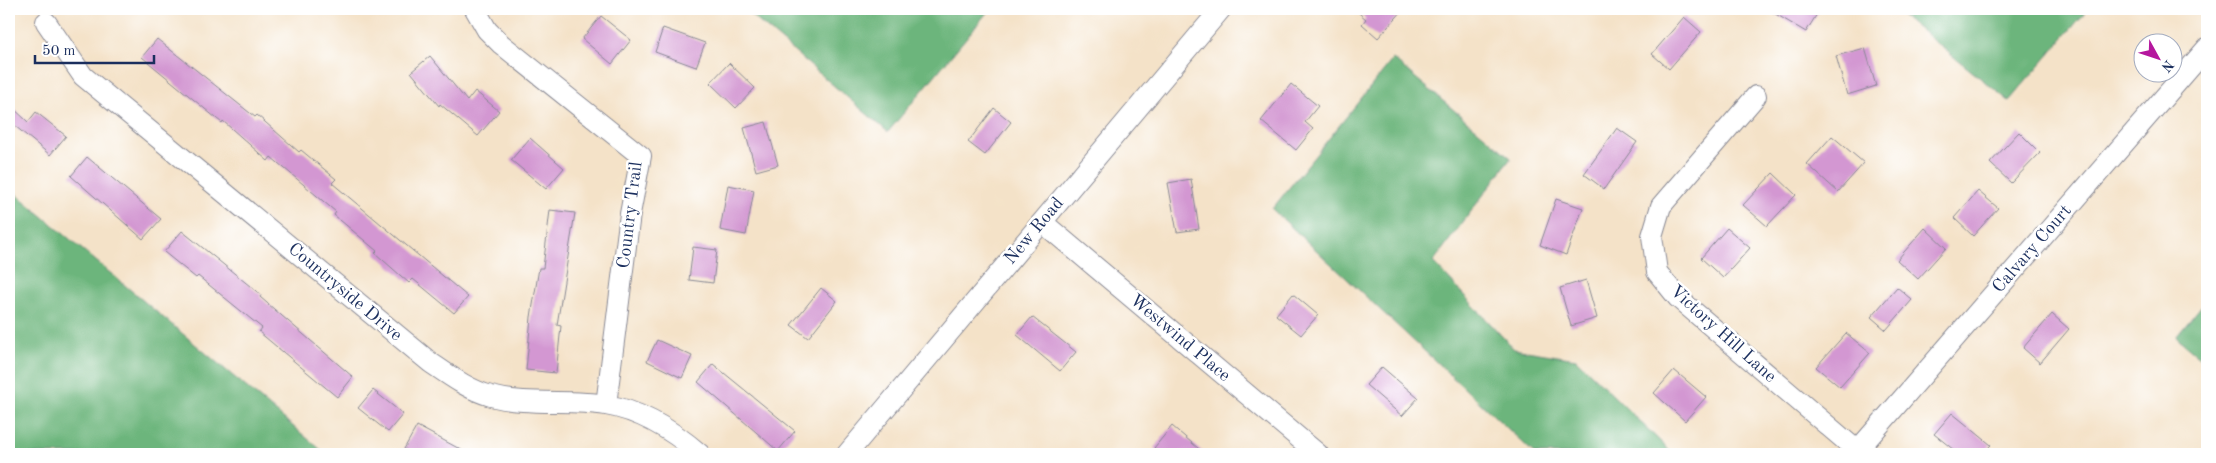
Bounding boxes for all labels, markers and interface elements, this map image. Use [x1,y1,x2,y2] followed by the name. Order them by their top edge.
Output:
[35,32,154,64] scale bar
[2134,32,2184,82] north arrow
[42,44,76,59] text: 50 m
[2158,57,2176,75] text: N
[615,160,645,269] street label: Country Trail
[1001,194,1067,268] street label: New Road
[1989,202,2075,296] street label: Calvary Court
[285,239,405,345] street label: Countryside Drive
[1667,282,1779,386] street label: Victory Hill Lane
[1126,291,1234,385] street label: Westwind Place

